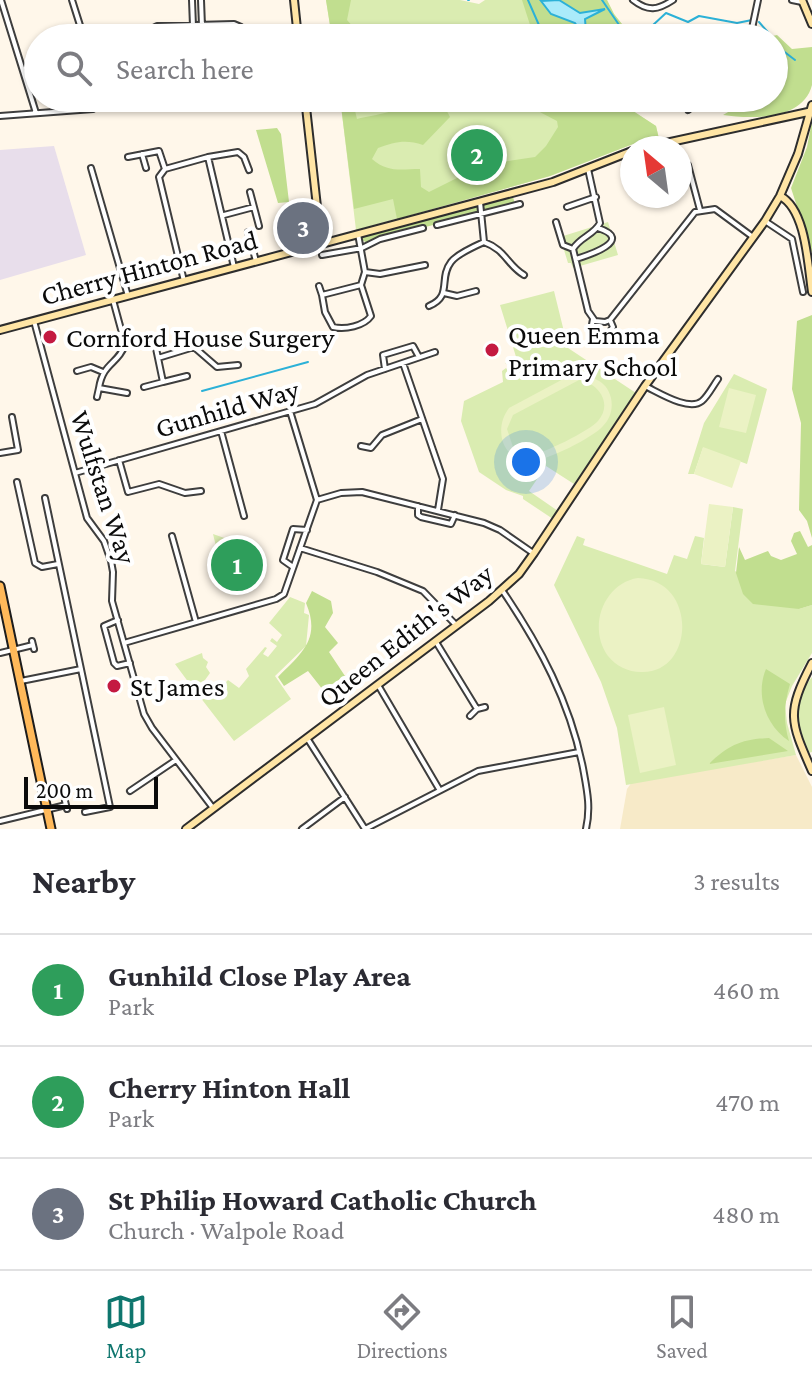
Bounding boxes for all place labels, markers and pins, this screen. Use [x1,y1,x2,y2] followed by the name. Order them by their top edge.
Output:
[451,125,503,185] pin: 2
[277,198,329,258] pin: 3
[508,319,678,382] place label: Queen Emma Primary School
[66,322,335,353] place label: Cornford House Surgery
[41,328,59,346] marker: Cornford House Surgery
[483,341,501,359] marker: Queen Emma Primary School
[211,535,263,595] pin: 1
[130,671,225,702] place label: St James
[105,677,123,695] marker: St James

